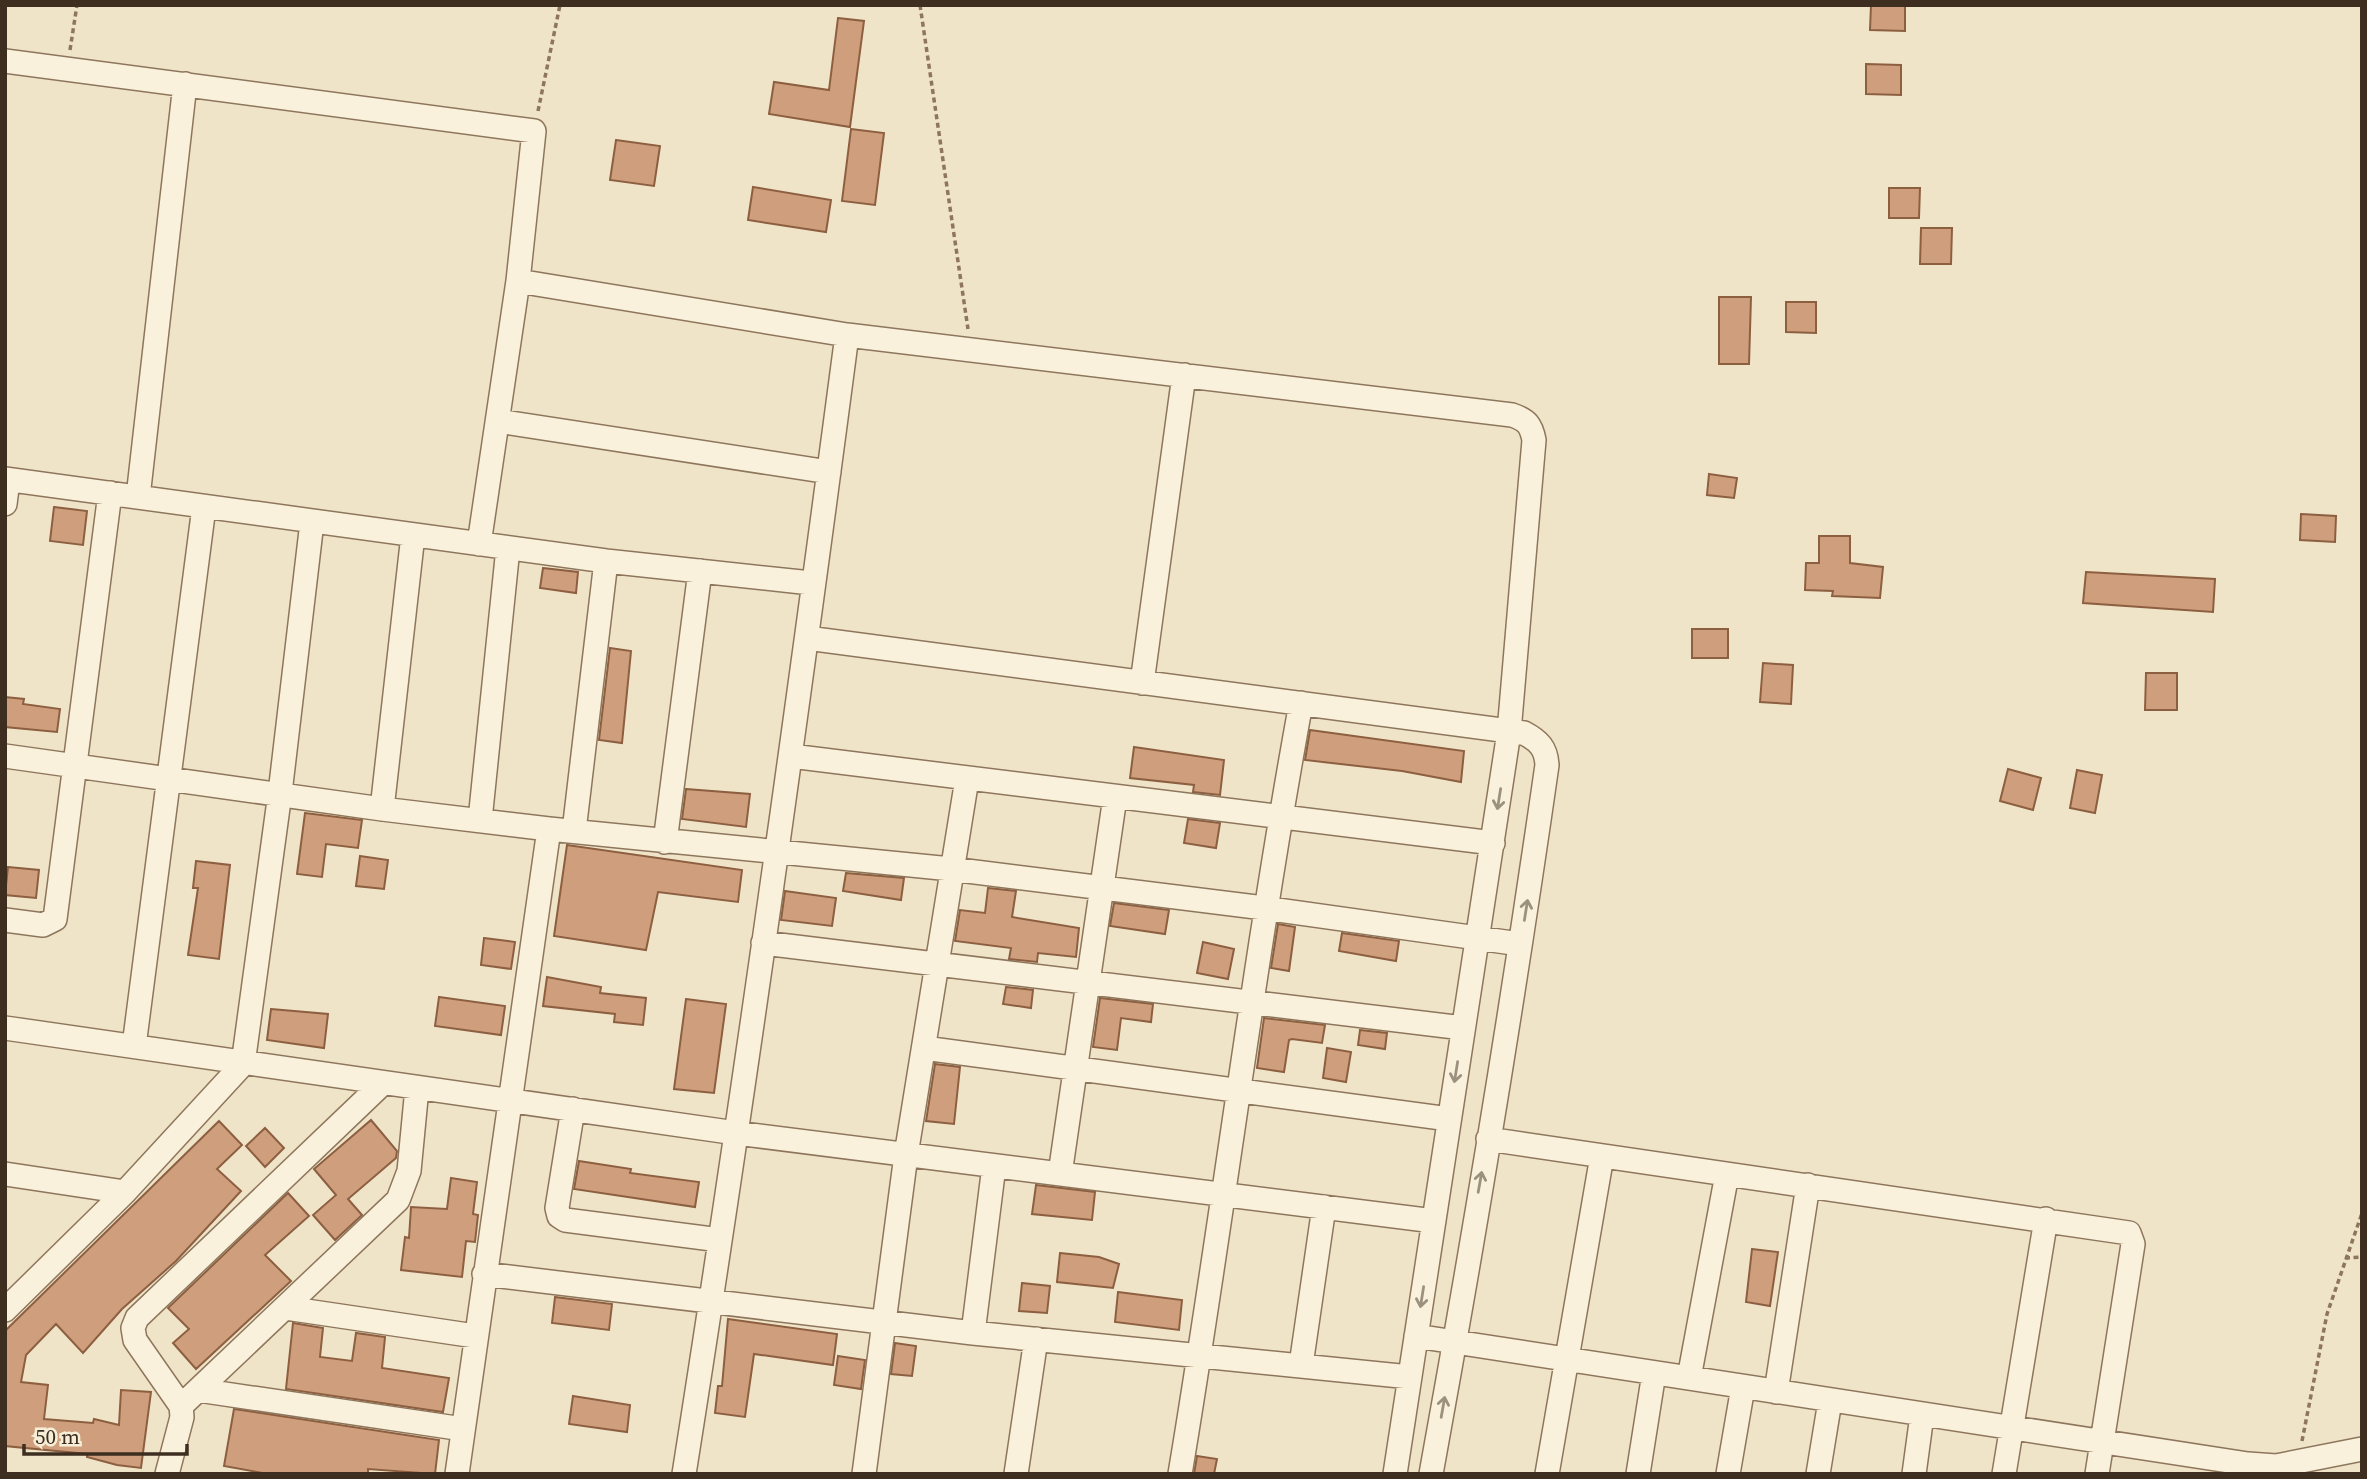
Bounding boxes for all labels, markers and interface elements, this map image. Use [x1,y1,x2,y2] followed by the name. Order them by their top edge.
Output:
[1493,787,1506,810] one-way arrow
[1520,899,1533,921] one-way arrow
[1449,1060,1462,1083] one-way arrow
[1474,1171,1488,1194] one-way arrow
[1415,1285,1428,1308] one-way arrow
[1437,1396,1450,1419] one-way arrow
[24,1412,187,1456] scale bar
[35,1422,80,1451] text: 50 m

